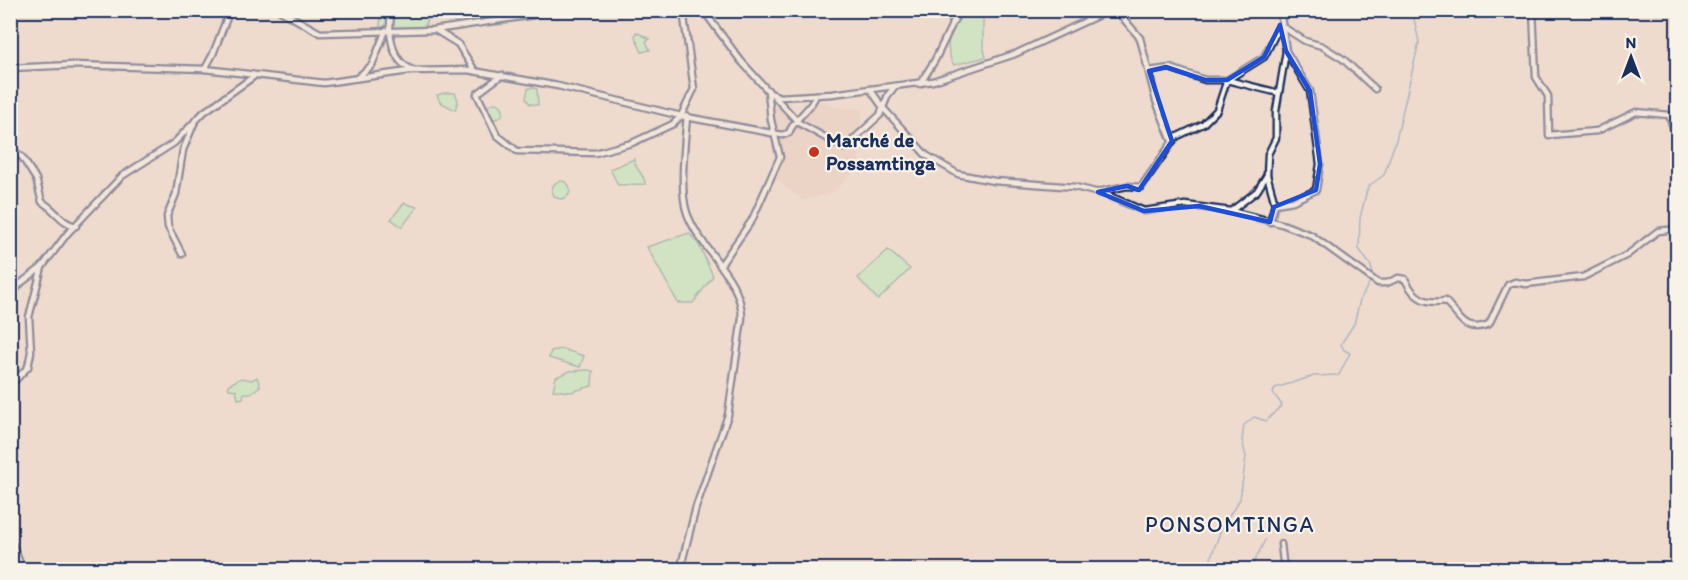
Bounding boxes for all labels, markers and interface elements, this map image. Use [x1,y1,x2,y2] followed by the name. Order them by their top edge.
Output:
[1601,27,1661,87] north arrow
[1626,33,1636,52] text: N
[826,128,936,176] place label: Marché de Possamtinga
[807,145,821,159] marker: Marché de Possamtinga
[1145,511,1315,538] district label: PONSOMTINGA

